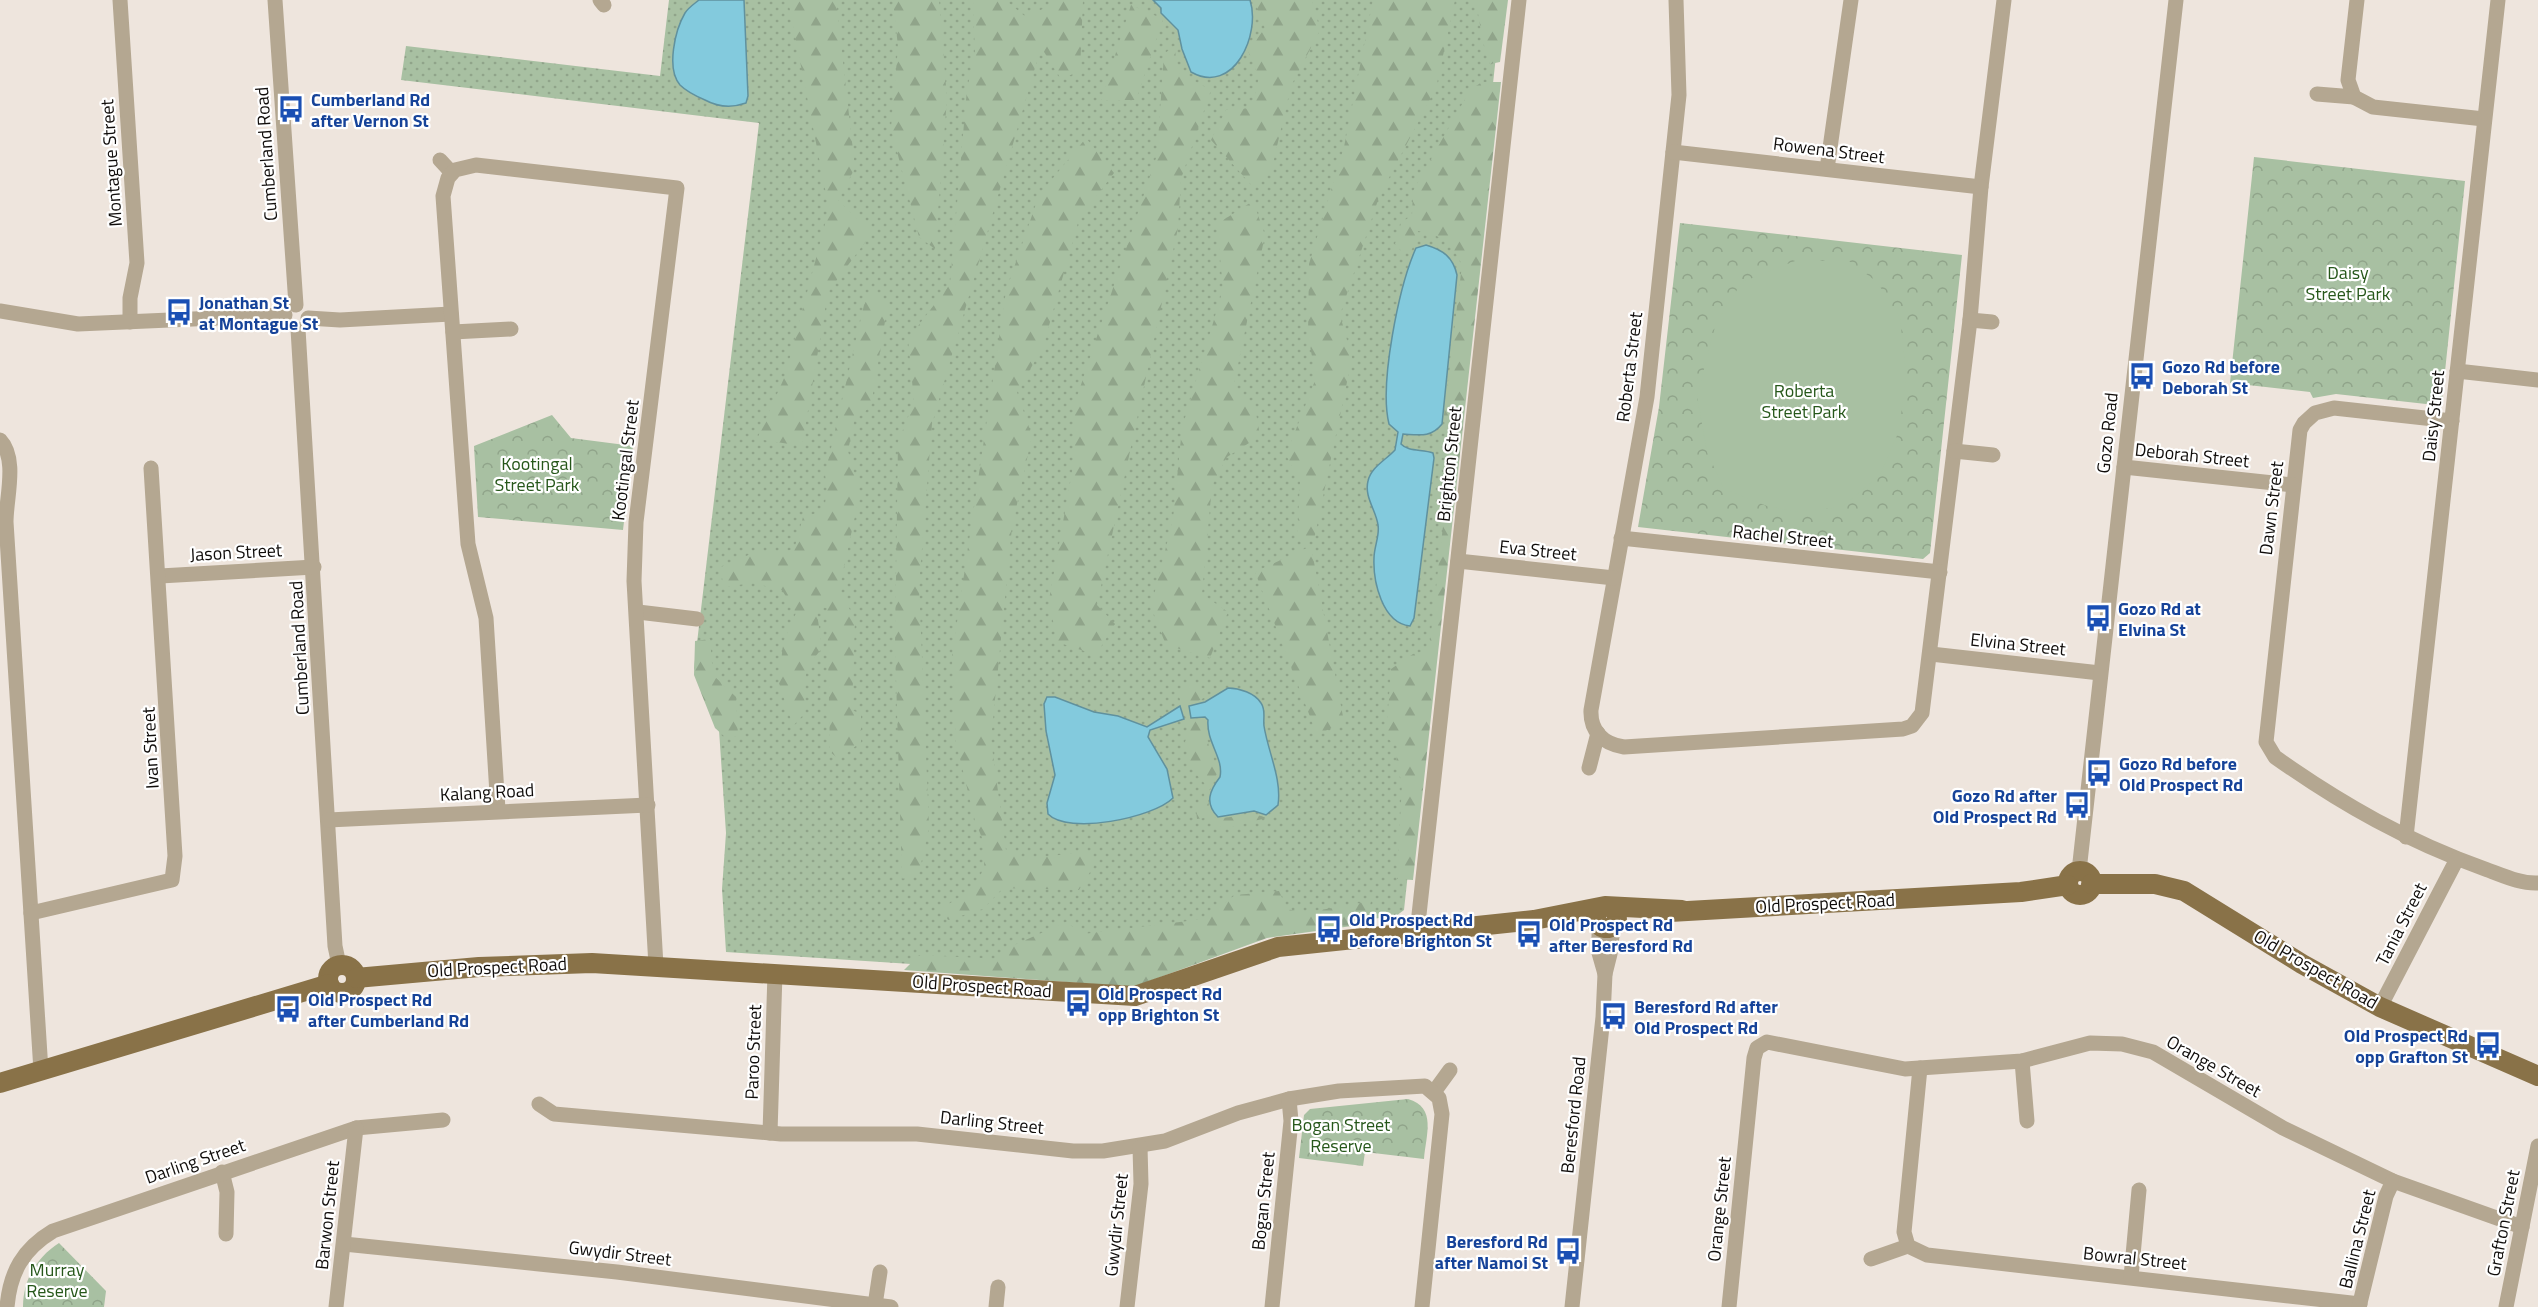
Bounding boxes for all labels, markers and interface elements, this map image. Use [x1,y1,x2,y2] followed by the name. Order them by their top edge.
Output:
[248,86,284,222] street label: Cumberland Road
[311,86,430,134] place label: Cumberland Rd after Vernon St
[276,94,306,124] bus stop icon: Cumberland Rd after Vernon St
[93,98,129,228] street label: Montague Street
[1772,130,1887,170] street label: Rowena Street
[2306,259,2391,307] park label: Daisy Street Park
[199,289,319,337] place label: Jonathan St at Montague St
[164,297,194,327] bus stop icon: Jonathan St at Montague St
[1609,310,1649,424] street label: Roberta Street
[2162,353,2280,401] place label: Gozo Rd before Deborah St
[2127,361,2157,391] bus stop icon: Gozo Rd before Deborah St
[2415,368,2451,463] street label: Daisy Street
[1762,377,1847,425] park label: Roberta Street Park
[2089,391,2125,475] street label: Gozo Road
[604,397,646,522] street label: Kootingal Street
[1430,404,1469,523] street label: Brighton Street
[2133,436,2251,475] street label: Deborah Street
[495,450,580,498] park label: Kootingal Street Park
[2252,459,2290,556] street label: Dawn Street
[1731,517,1835,555] street label: Rachel Street
[1498,533,1579,568] street label: Eva Street
[189,536,283,568] street label: Jason Street
[282,580,316,716] street label: Cumberland Road
[2118,595,2201,643] place label: Gozo Rd at Elvina St
[2083,603,2113,633] bus stop icon: Gozo Rd at Elvina St
[1969,626,2068,663] street label: Elvina Street
[134,706,166,790] street label: Ivan Street
[2119,750,2243,798] place label: Gozo Rd before Old Prospect Rd
[2084,758,2114,788] bus stop icon: Gozo Rd before Old Prospect Rd
[439,776,535,808] street label: Kalang Road
[1933,782,2057,830] place label: Gozo Rd after Old Prospect Rd
[2062,790,2092,820] bus stop icon: Gozo Rd after Old Prospect Rd
[2369,877,2434,970] street label: Tania Street
[1754,886,1896,920] street label: Old Prospect Road
[1349,906,1492,954] place label: Old Prospect Rd before Brighton St
[1549,911,1693,959] place label: Old Prospect Rd after Beresford Rd
[1314,914,1344,944] bus stop icon: Old Prospect Rd before Brighton St
[1514,919,1544,949] bus stop icon: Old Prospect Rd after Beresford Rd
[2249,922,2383,1016] street label: Old Prospect Road
[426,950,568,984] street label: Old Prospect Road
[911,968,1053,1004] street label: Old Prospect Road
[1098,980,1222,1028] place label: Old Prospect Rd opp Brighton St
[308,986,469,1034] place label: Old Prospect Rd after Cumberland Rd
[1063,988,1093,1018] bus stop icon: Old Prospect Rd opp Brighton St
[1634,993,1778,1041] place label: Beresford Rd after Old Prospect Rd
[273,994,303,1024] bus stop icon: Old Prospect Rd after Cumberland Rd
[1599,1001,1629,1031] bus stop icon: Beresford Rd after Old Prospect Rd
[738,1003,768,1100] street label: Paroo Street
[2344,1022,2468,1070] place label: Old Prospect Rd opp Grafton St
[2162,1028,2267,1104] street label: Orange Street
[2473,1030,2503,1060] bus stop icon: Old Prospect Rd opp Grafton St
[1553,1055,1593,1175] street label: Beresford Road
[939,1103,1046,1141] street label: Darling Street
[1292,1111,1391,1159] park label: Bogan Street Reserve
[141,1131,249,1191] street label: Darling Street
[1244,1150,1282,1252] street label: Bogan Street
[1700,1154,1738,1263] street label: Orange Street
[308,1158,346,1271] street label: Barwon Street
[2479,1167,2527,1279] street label: Grafton Street
[1097,1172,1135,1278] street label: Gwydir Street
[2332,1186,2383,1291] street label: Ballina Street
[1435,1228,1548,1276] place label: Beresford Rd after Namoi St
[567,1233,674,1273] street label: Gwydir Street
[1553,1236,1583,1266] bus stop icon: Beresford Rd after Namoi St
[2082,1239,2189,1277] street label: Bowral Street
[26,1256,88,1304] park label: Murray Reserve

